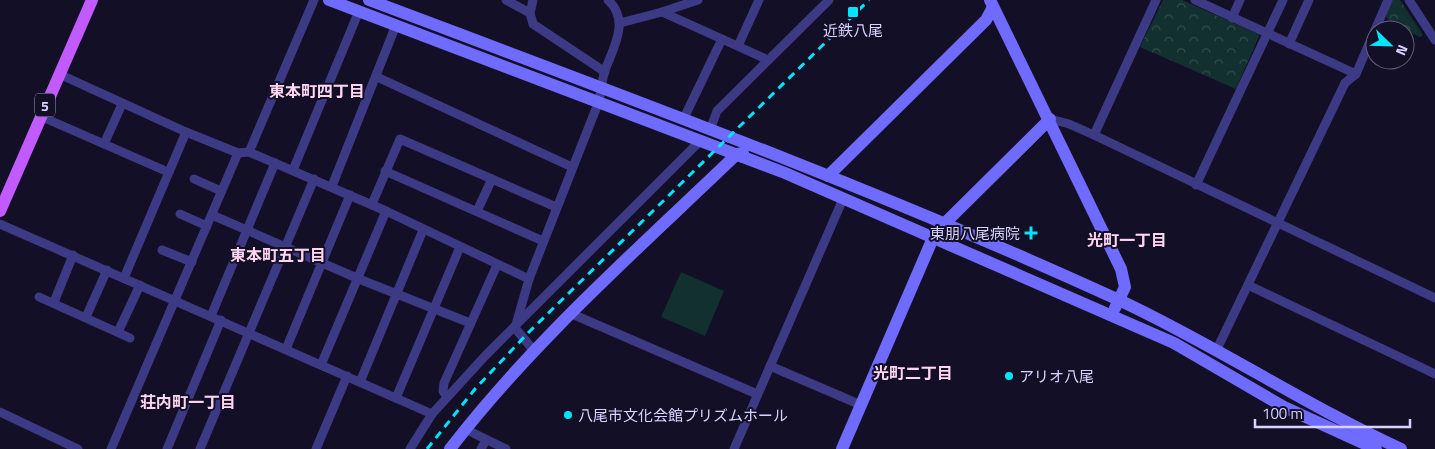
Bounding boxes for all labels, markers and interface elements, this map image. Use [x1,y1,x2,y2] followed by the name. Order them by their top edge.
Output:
[846,5,860,19] marker: 近鉄八尾
[823,19,883,42] place label: 近鉄八尾
[1365,20,1415,70] north arrow
[1391,42,1414,59] text: N
[269,79,365,103] district label: 東本町四丁目
[35,94,55,116] road number: 5
[930,222,1020,245] place label: 東朋八尾病院
[1024,226,1038,240] marker: 東朋八尾病院
[1087,228,1167,252] district label: 光町一丁目
[230,243,326,267] district label: 東本町五丁目
[873,361,953,385] district label: 光町二丁目
[1019,365,1094,388] place label: アリオ八尾
[1003,370,1015,382] marker: アリオ八尾
[140,390,236,414] district label: 荘内町一丁目
[1255,396,1410,428] scale bar
[1262,402,1303,425] text: 100 m
[578,404,788,427] place label: 八尾市文化会館プリズムホール
[562,409,574,421] marker: 八尾市文化会館プリズムホール

